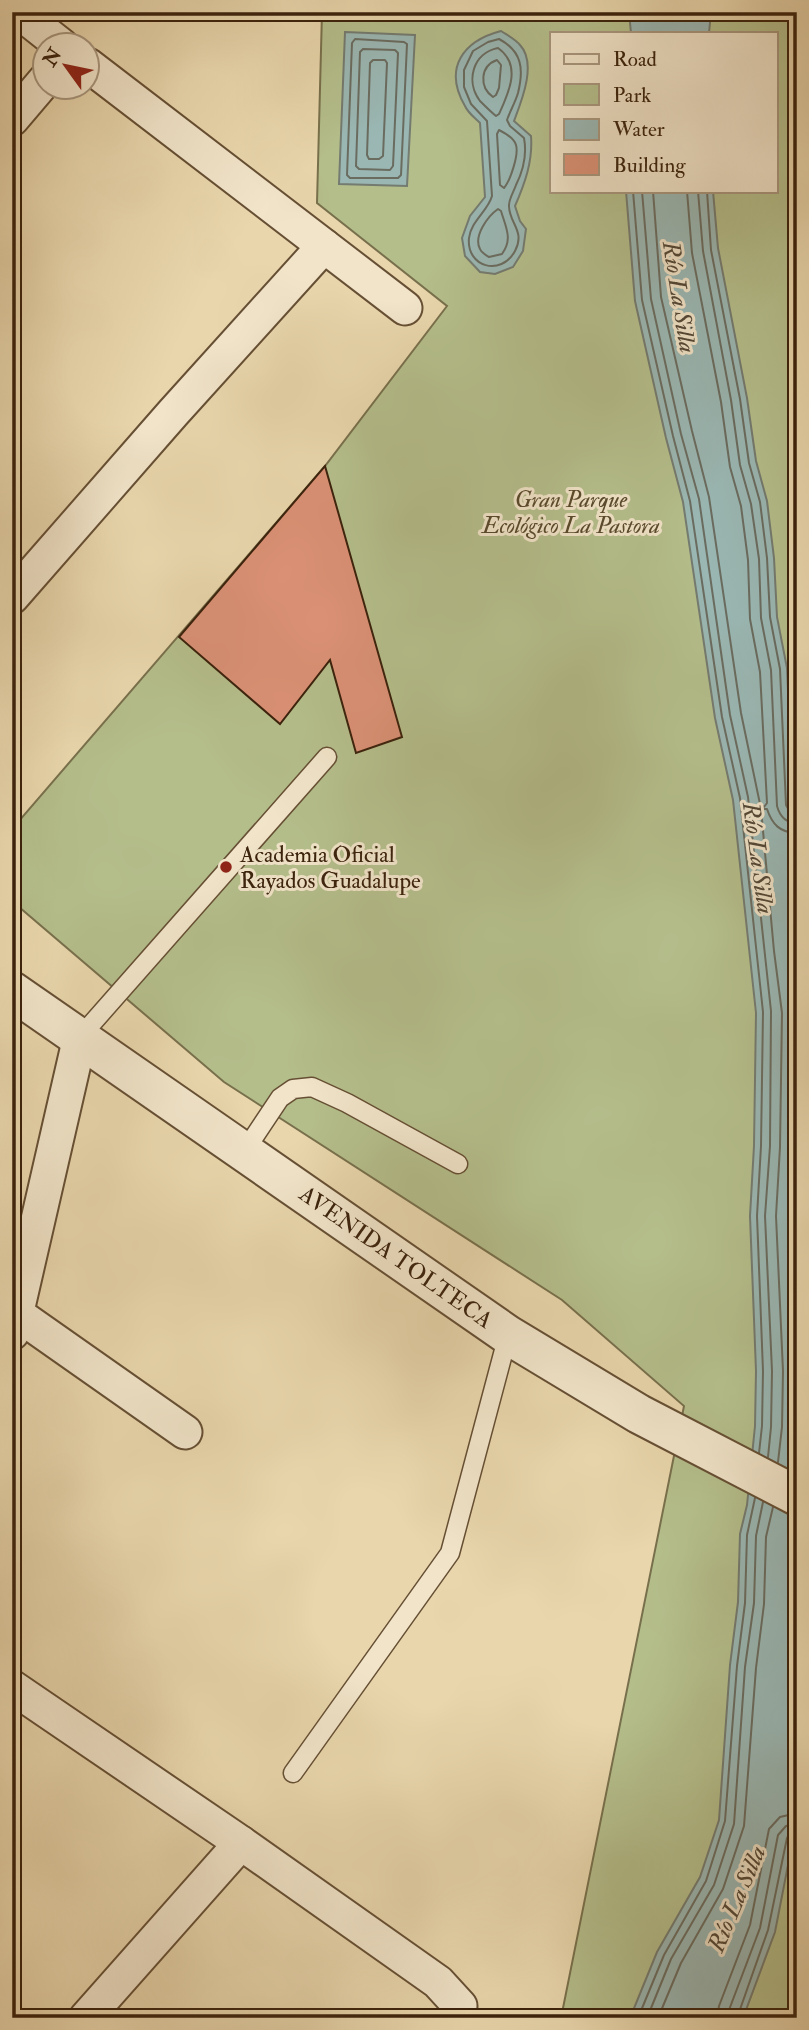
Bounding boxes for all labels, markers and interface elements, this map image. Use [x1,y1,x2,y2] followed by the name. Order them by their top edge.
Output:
[32,32,102,102] north arrow
[550,32,778,192] legend
[37,43,68,72] text: N
[613,46,658,73] text: Road
[613,82,651,109] text: Park
[612,116,665,143] text: Water
[613,152,686,179] text: Building
[655,238,703,355] water label: Río La Silla
[480,485,660,540] park label: Gran Parque Ecológico La Pastora
[735,799,781,916] water label: Río La Silla
[239,840,421,896] place label: Academia Oficial Rayados Guadalupe
[218,859,234,875] marker: Academia Oficial Rayados Guadalupe
[293,1179,499,1335] street label: AVENIDA TOLTECA
[700,1841,773,1958] water label: Río La Silla

